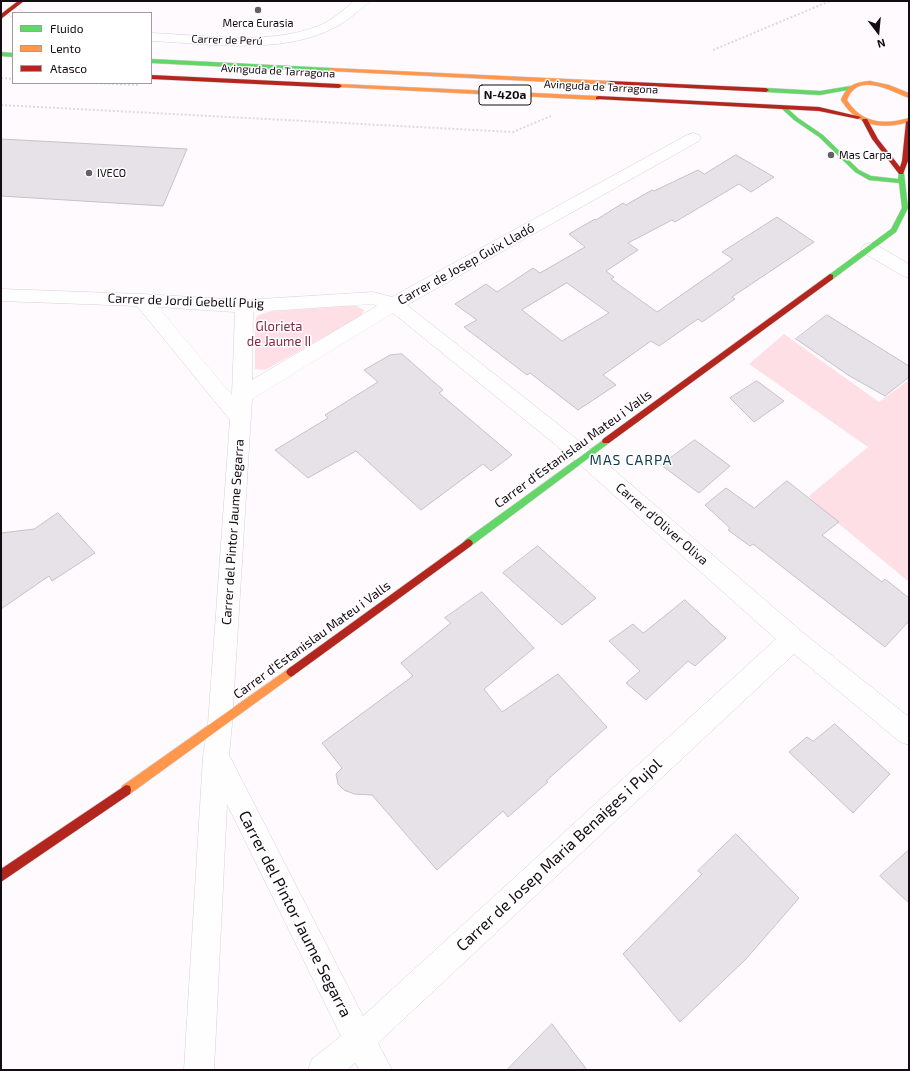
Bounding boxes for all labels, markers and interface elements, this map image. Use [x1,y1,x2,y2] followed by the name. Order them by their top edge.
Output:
[253,5,263,15] marker: Merca Eurasia
[12,12,152,84] legend
[858,12,898,52] north arrow
[223,16,293,30] place label: Merca Eurasia
[50,21,84,35] text: Fluido
[191,32,263,48] street label: Carrer de Perú
[876,37,887,51] text: N
[50,41,81,55] text: Lento
[50,61,87,75] text: Atasco
[221,61,335,81] street label: Avinguda de Tarragona
[544,77,658,97] street label: Avinguda de Tarragona
[479,85,531,105] road number: N-420a
[839,148,892,162] place label: Mas Carpa
[826,150,836,160] marker: Mas Carpa
[97,166,126,180] place label: IVECO
[84,168,94,178] marker: IVECO
[395,220,537,308] street label: Carrer de Josep Guix Lladó
[107,290,265,312] street label: Carrer de Jordi Gebellí Puig
[247,319,311,350] park label: Glorieta de Jaume II
[491,387,655,511] street label: Carrer d'Estanislau Mateu i Valls
[219,438,247,626] street label: Carrer del Pintor Jaume Segarra
[590,452,672,468] district label: MAS CARPA
[613,480,711,568] street label: Carrer d'Oliver Oliva
[230,578,394,702] street label: Carrer d'Estanislau Mateu i Valls
[452,755,666,955] street label: Carrer de Josep Maria Benaiges i Pujol
[234,807,356,1021] street label: Carrer del Pintor Jaume Segarra

